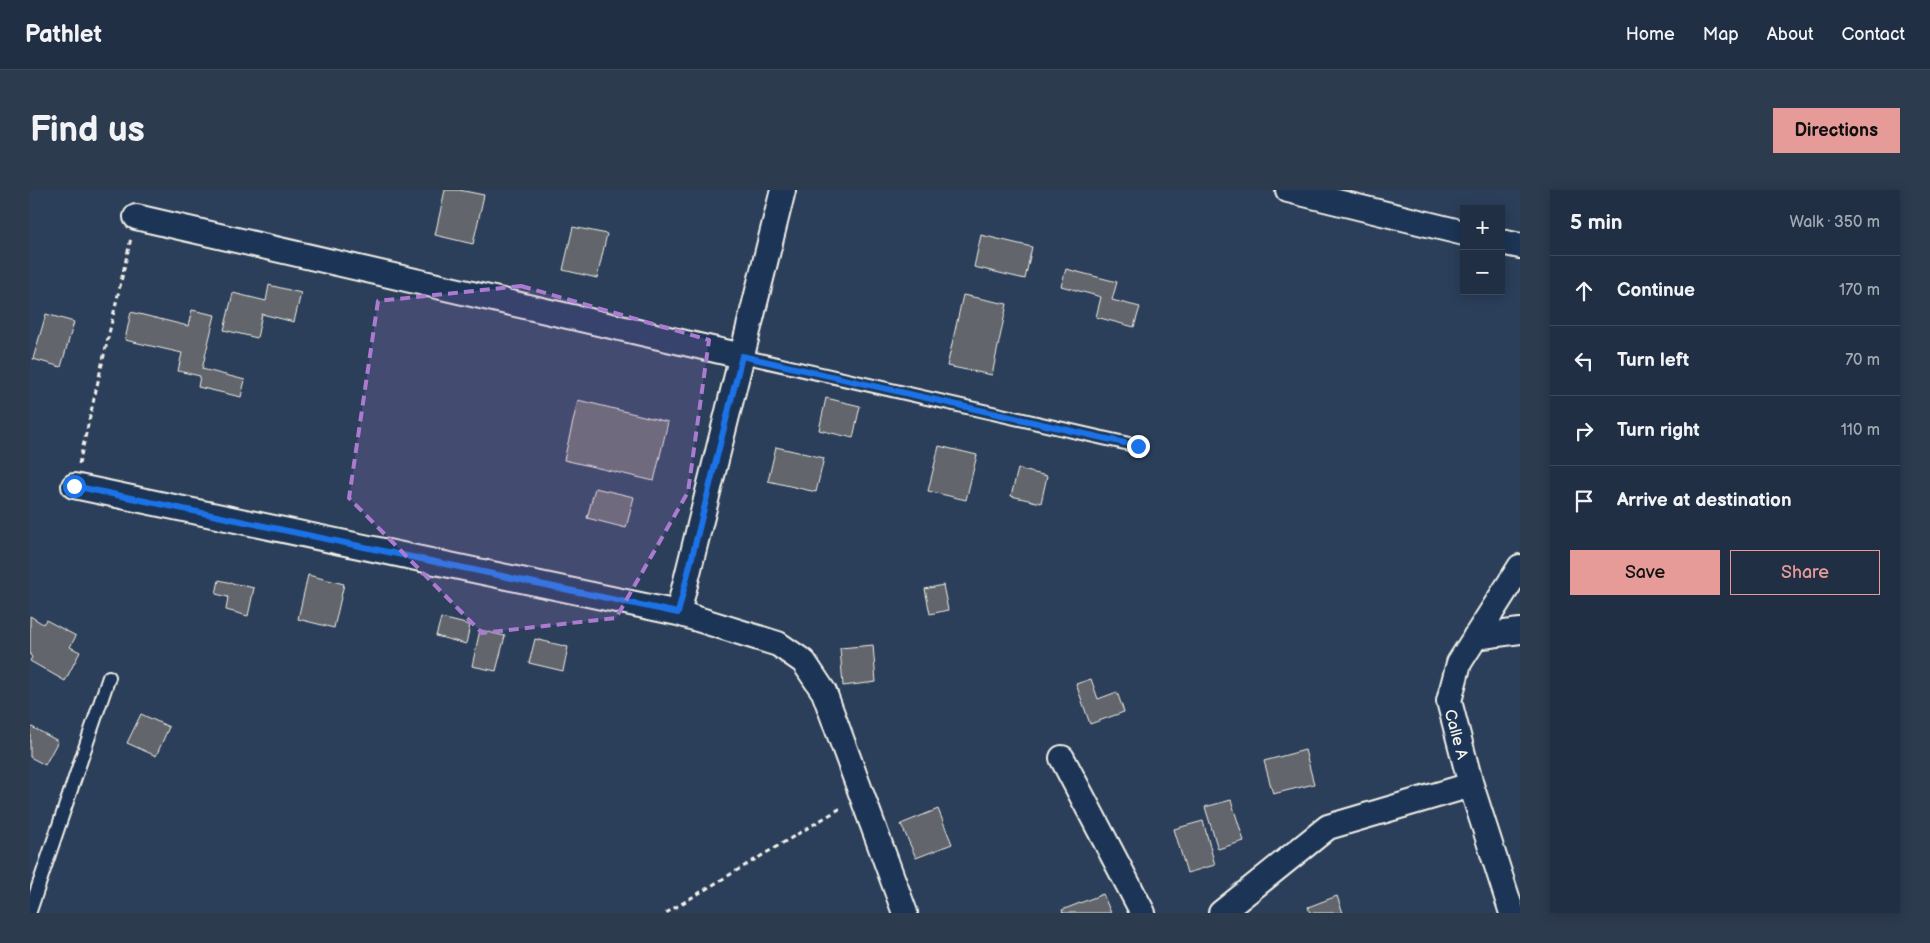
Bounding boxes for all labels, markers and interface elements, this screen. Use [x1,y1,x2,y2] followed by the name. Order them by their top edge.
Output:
[25,20,102,49] text: Pathlet
[1626,24,1675,45] text: Home
[1703,24,1739,45] text: Map
[1767,24,1814,45] text: About
[1842,24,1905,45] text: Contact
[1773,108,1900,153] button: Directions
[30,109,145,152] text: Find us
[1460,205,1505,295] map controls
[1460,205,1505,250] button: +
[1570,210,1623,235] text: 5 min
[1789,213,1880,232] text: Walk · 350 m
[1460,250,1505,295] button: −
[1570,277,1598,305] icon: ahead
[1617,279,1695,302] text: Continue
[1839,281,1880,300] text: 170 m
[1570,347,1598,375] icon: left
[1617,349,1689,372] text: Turn left
[1845,351,1880,370] text: 70 m
[1570,417,1598,445] icon: right
[1617,419,1700,442] text: Turn right
[1841,421,1880,440] text: 110 m
[1127,435,1150,458] route end
[63,475,86,498] route start
[1570,487,1598,515] icon: arrive
[1617,489,1792,512] text: Arrive at destination
[1570,550,1720,595] button: Save
[1730,550,1880,595] button: Share
[1440,707,1471,762] street label: Calle A

